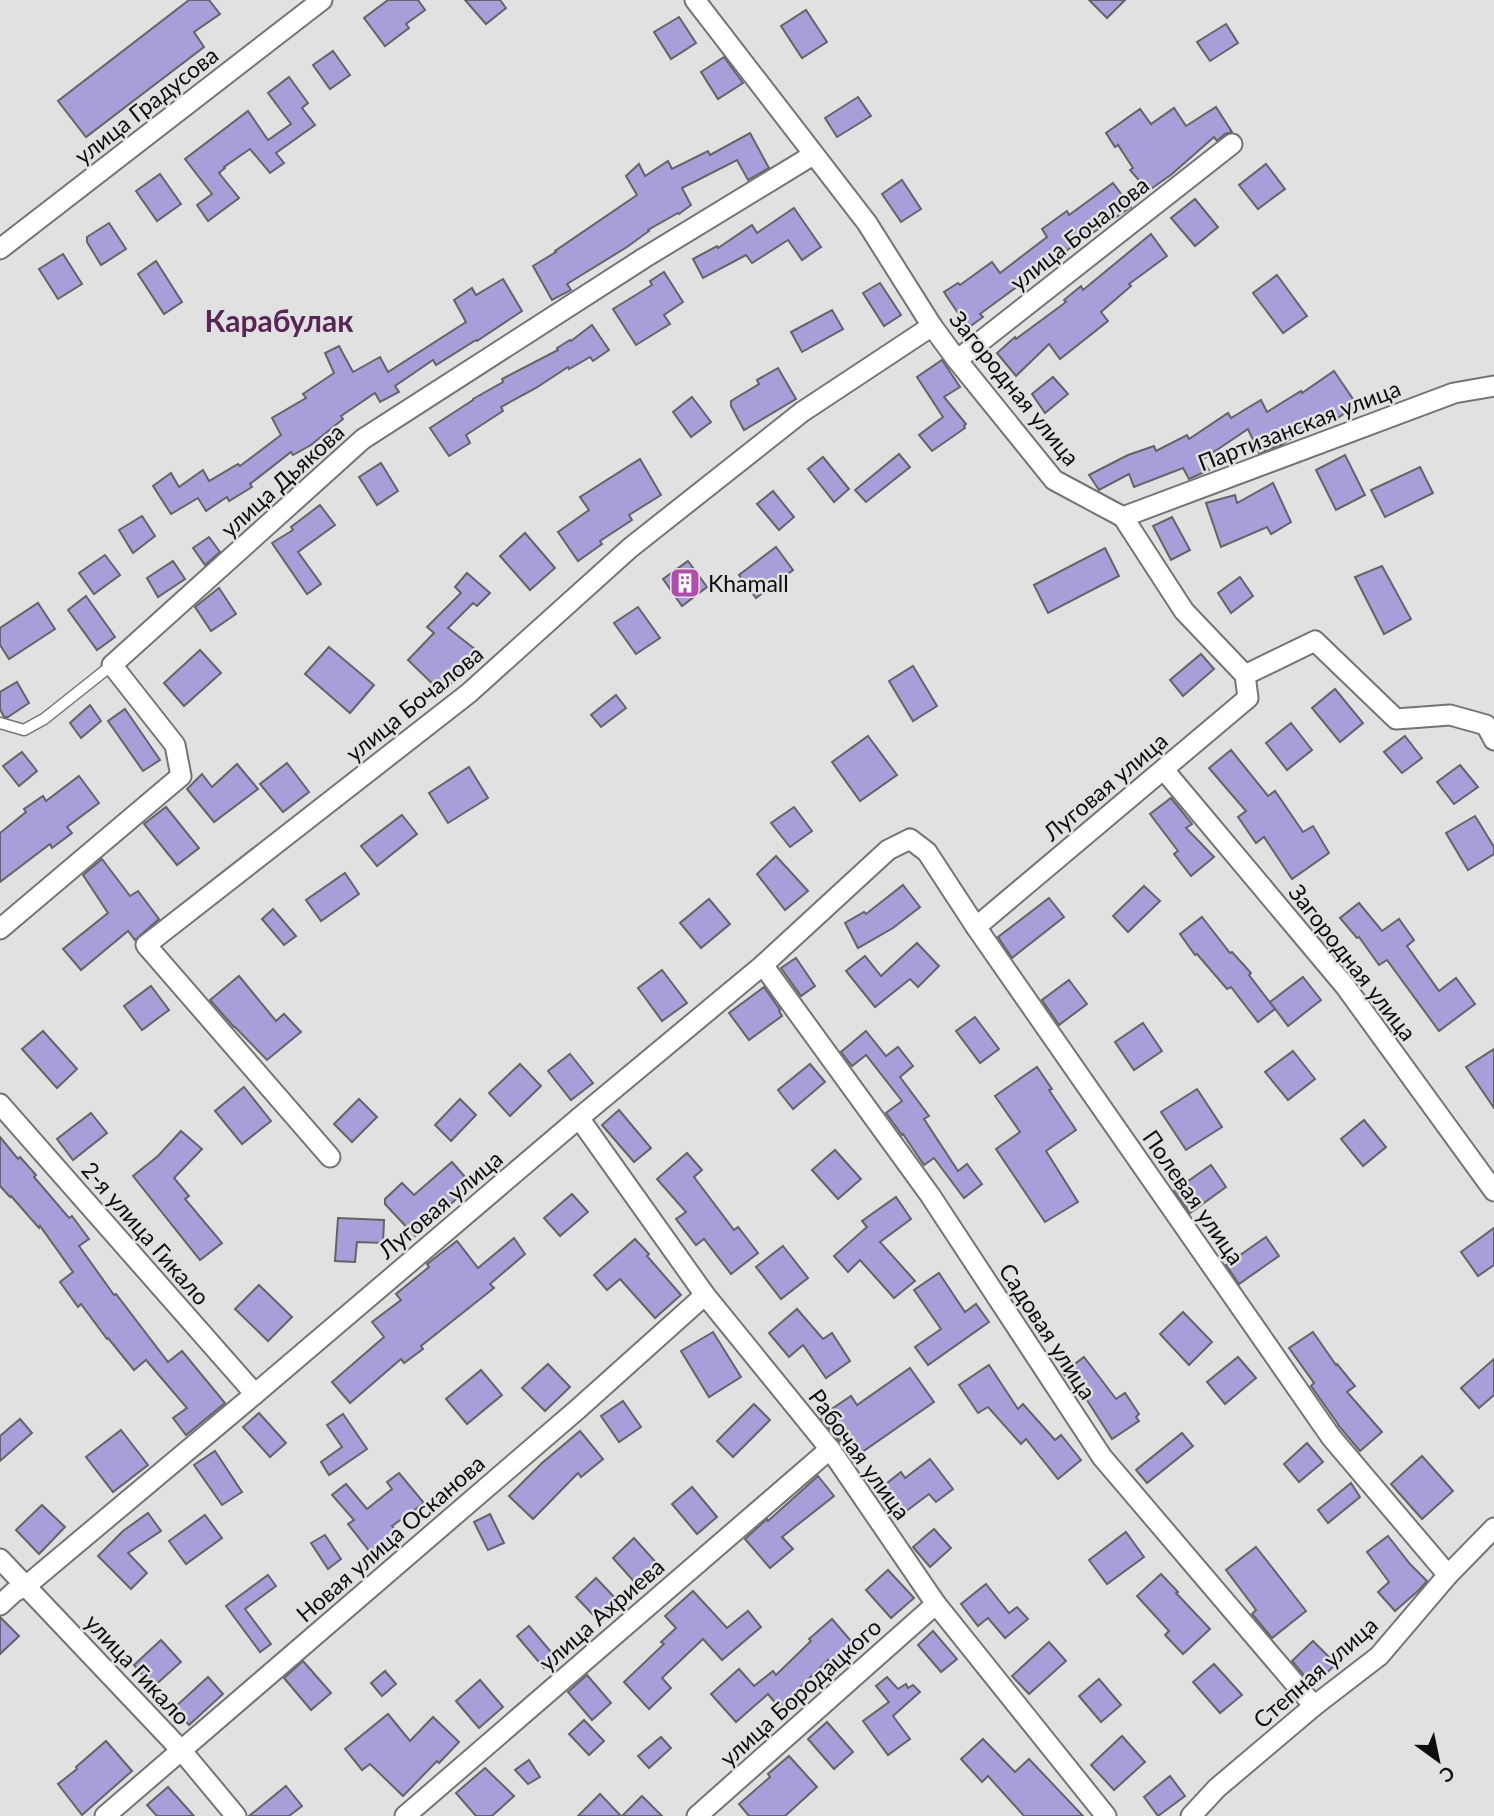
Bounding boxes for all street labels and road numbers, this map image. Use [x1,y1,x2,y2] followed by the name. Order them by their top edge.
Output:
[69,40,223,170] street label: улица Градусова
[1004,170,1154,296] street label: улица Бочалова
[944,305,1086,471] street label: Загородная улица
[1194,373,1404,477] street label: Партизанская улица
[215,417,349,543] street label: улица Дьякова
[340,639,488,767] street label: улица Бочалова
[1037,726,1173,847] street label: Луговая улица
[1283,878,1423,1046] street label: Загородная улица
[1137,1124,1251,1270] street label: Полевая улица
[372,1144,508,1265] street label: Луговая улица
[76,1156,216,1310] street label: 2-я улица Гикало
[994,1258,1102,1404] street label: Садовая улица
[803,1383,917,1525] street label: Рабочая улица
[290,1449,490,1627] street label: Новая улица Осканова
[533,1552,669,1676] street label: улица Ахриева
[80,1608,196,1730] street label: улица Гикало
[1247,1610,1383,1734] street label: Степная улица
[714,1612,886,1772] street label: улица Бородацкого

